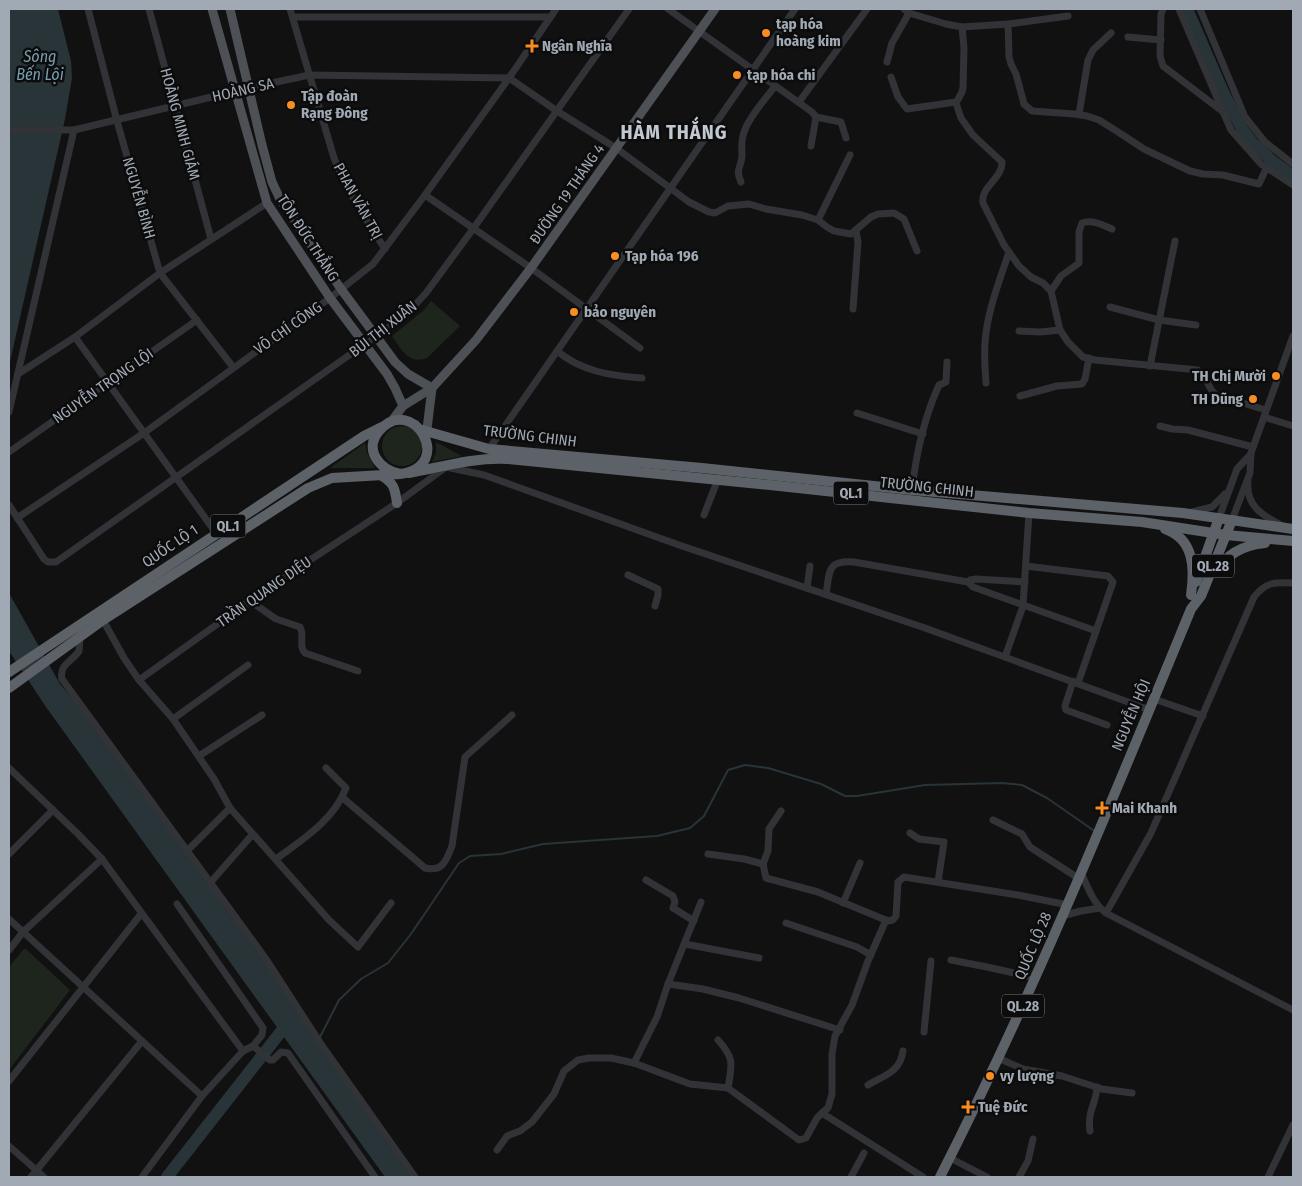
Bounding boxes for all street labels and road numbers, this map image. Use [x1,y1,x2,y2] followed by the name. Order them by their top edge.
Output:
[156,66,204,182] street label: HOÀNG MINH GIÁM
[210,74,276,106] street label: HOÀNG SA
[526,140,608,248] street label: ĐƯỜNG 19 THÁNG 4
[119,155,160,241] street label: NGUYỄN BÌNH
[330,160,386,242] street label: PHAN VĂN TRỊ
[273,190,344,285] street label: TÔN ĐỨC THẮNG
[346,297,420,361] street label: BÙI THỊ XUÂN
[250,298,326,358] street label: VÕ CHÍ CÔNG
[49,344,157,427] street label: NGUYỄN TRỌNG LỘI
[482,421,578,451] street label: TRƯỜNG CHINH
[879,473,975,501] street label: TRƯỜNG CHINH
[834,482,868,504] road number: QL.1
[210,514,246,538] road number: QL.1
[137,519,201,571] street label: QUỐC LỘ 1
[212,551,315,631] street label: TRẦN QUANG DIỆU
[1192,554,1234,578] road number: QL.28
[1107,676,1154,754] street label: NGUYỄN HỘI
[1009,909,1055,983] street label: QUỐC LỘ 28
[1002,994,1044,1018] road number: QL.28

